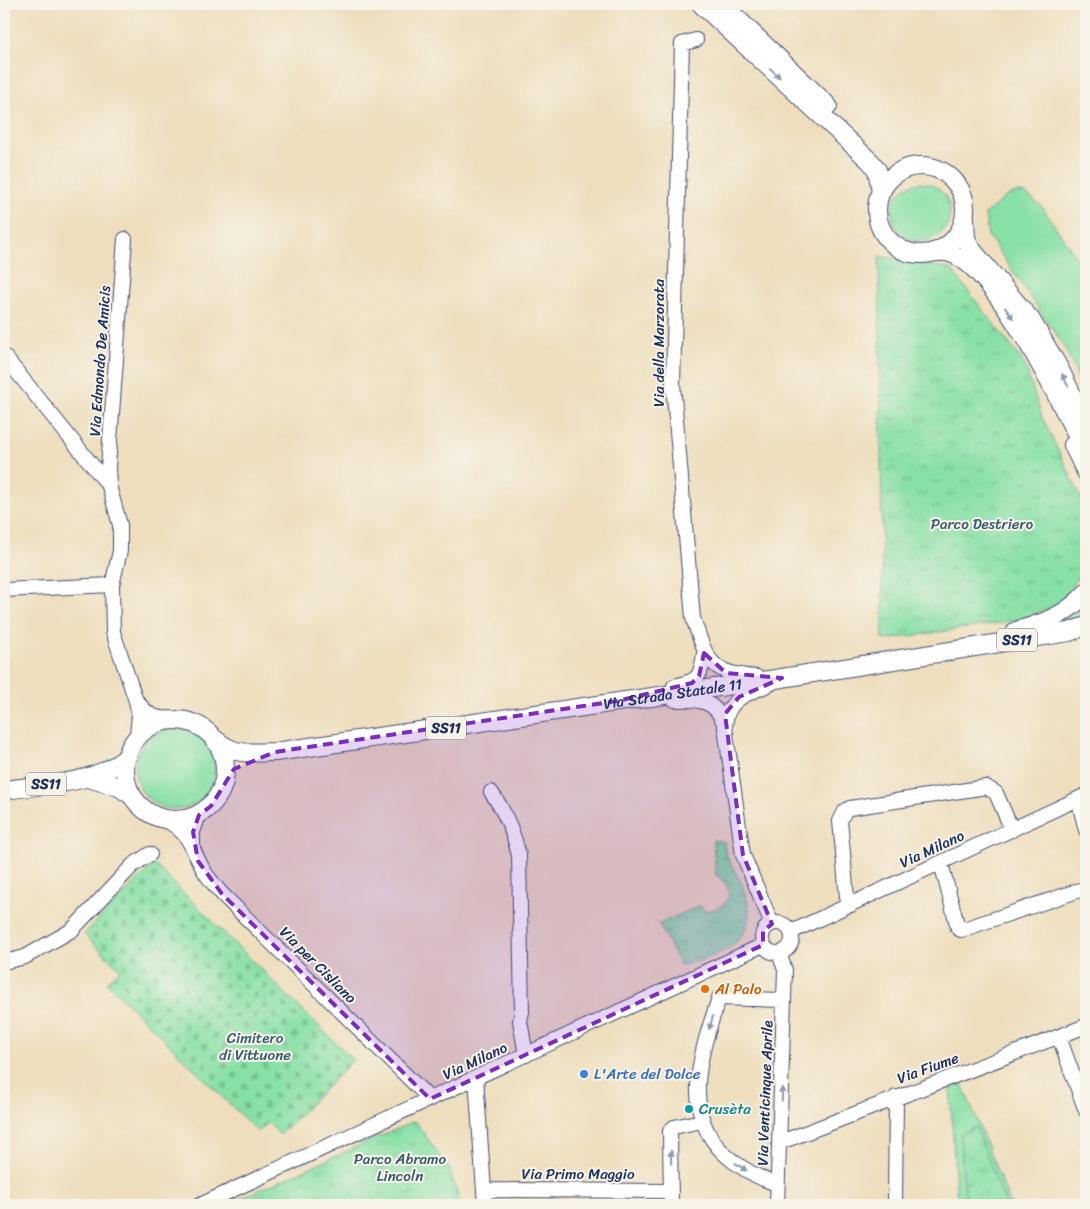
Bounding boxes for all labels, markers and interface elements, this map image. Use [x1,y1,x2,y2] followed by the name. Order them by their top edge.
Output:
[768,67,780,79] one-way arrow
[646,279,672,407] street label: Via della Marzorata
[82,284,118,437] street label: Via Edmondo De Amicis
[1004,306,1014,320] one-way arrow
[1061,373,1069,387] one-way arrow
[931,511,1034,537] park label: Parco Destriero
[997,628,1037,652] road number: SS11
[602,671,744,717] street label: Via Strada Statale 11
[426,716,466,740] road number: SS11
[26,772,66,796] road number: SS11
[895,822,969,875] street label: Via Milano
[273,920,363,1010] street label: Via per Cisliano
[714,976,762,1002] place label: Al Palo
[699,983,711,995] marker: Al Palo
[707,1015,715,1030] one-way arrow
[749,1020,781,1166] street label: Via Venticinque Aprile
[219,1025,291,1068] park label: Cimitero di Vittuone
[438,1034,512,1087] street label: Via Milano
[893,1045,963,1091] street label: Via Fiume
[594,1061,701,1087] place label: L'Arte del Dolce
[578,1068,590,1080] marker: L'Arte del Dolce
[778,1085,786,1101] one-way arrow
[699,1096,751,1122] place label: Crusèta
[683,1103,695,1115] marker: Crusèta
[354,1146,447,1189] park label: Parco Abramo Lincoln
[667,1148,675,1164] one-way arrow
[521,1161,635,1187] street label: Via Primo Maggio
[735,1162,748,1172] one-way arrow

